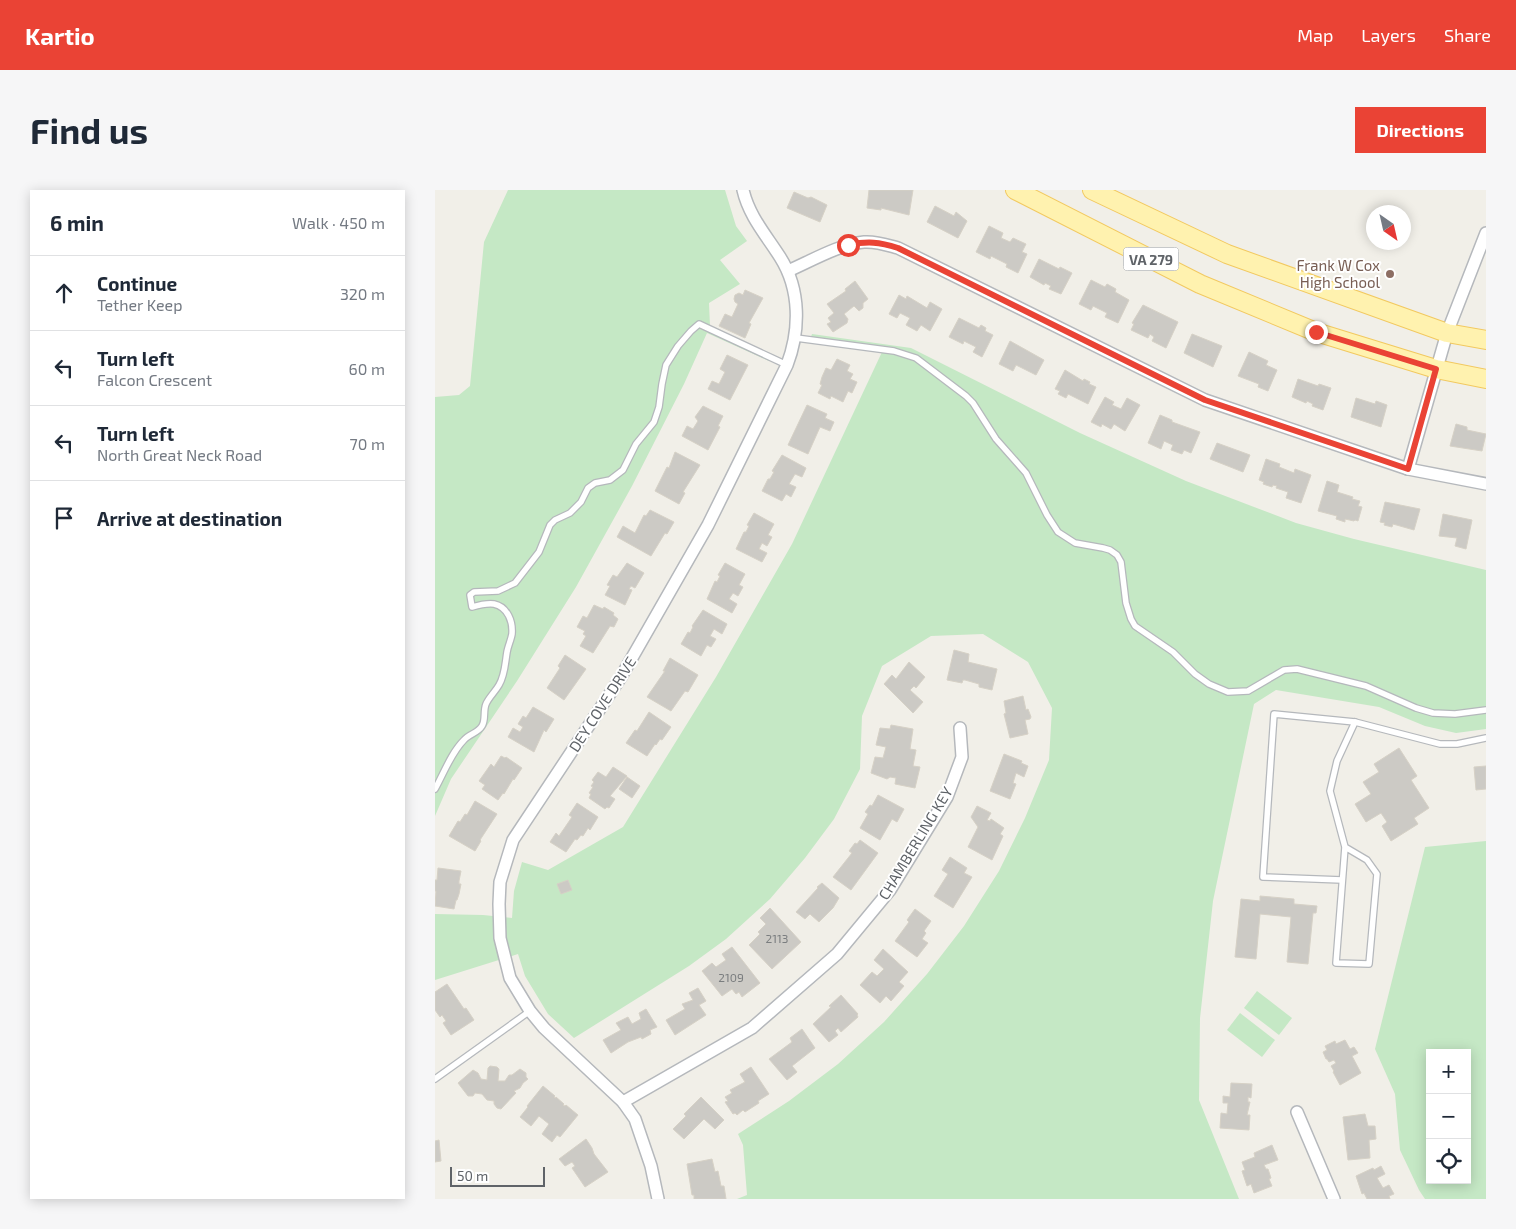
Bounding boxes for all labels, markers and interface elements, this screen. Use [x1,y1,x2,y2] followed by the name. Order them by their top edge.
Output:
[25,21,95,50] text: Kartio
[1297,24,1333,46] text: Map
[1361,24,1416,46] text: Layers
[1444,24,1491,46] text: Share
[1355,107,1486,153] button: Directions
[30,109,148,151] text: Find us
[1366,205,1411,250] north arrow
[50,210,104,235] text: 6 min
[292,213,385,232] text: Walk · 450 m
[837,234,860,257] route start
[1123,248,1179,270] road number: VA 279
[1296,256,1381,291] place label: Frank W Cox High School
[1384,268,1396,280] marker: Frank W Cox High School
[97,272,177,295] text: Continue
[50,279,78,307] icon: ahead
[340,284,385,303] text: 320 m
[97,295,182,314] text: Tether Keep
[1305,321,1328,344] route end
[97,347,174,370] text: Turn left
[50,354,78,382] icon: left
[349,359,385,378] text: 60 m
[97,370,212,389] text: Falcon Crescent
[97,422,174,445] text: Turn left
[50,429,78,457] icon: left
[350,434,385,453] text: 70 m
[97,445,262,464] text: North Great Neck Road
[50,504,78,532] icon: arrive
[97,507,282,530] text: Arrive at destination
[565,653,639,755] street label: DEY COVE DRIVE
[874,783,956,903] street label: CHAMBERLING KEY
[766,931,788,945] house number: 2113
[718,970,744,984] house number: 2109
[1426,1049,1471,1184] map controls
[1426,1049,1471,1094] button: +
[1426,1094,1471,1139] button: −
[1426,1139,1471,1184] button: locate
[450,1164,545,1187] scale bar
[457,1167,488,1184] text: 50 m

